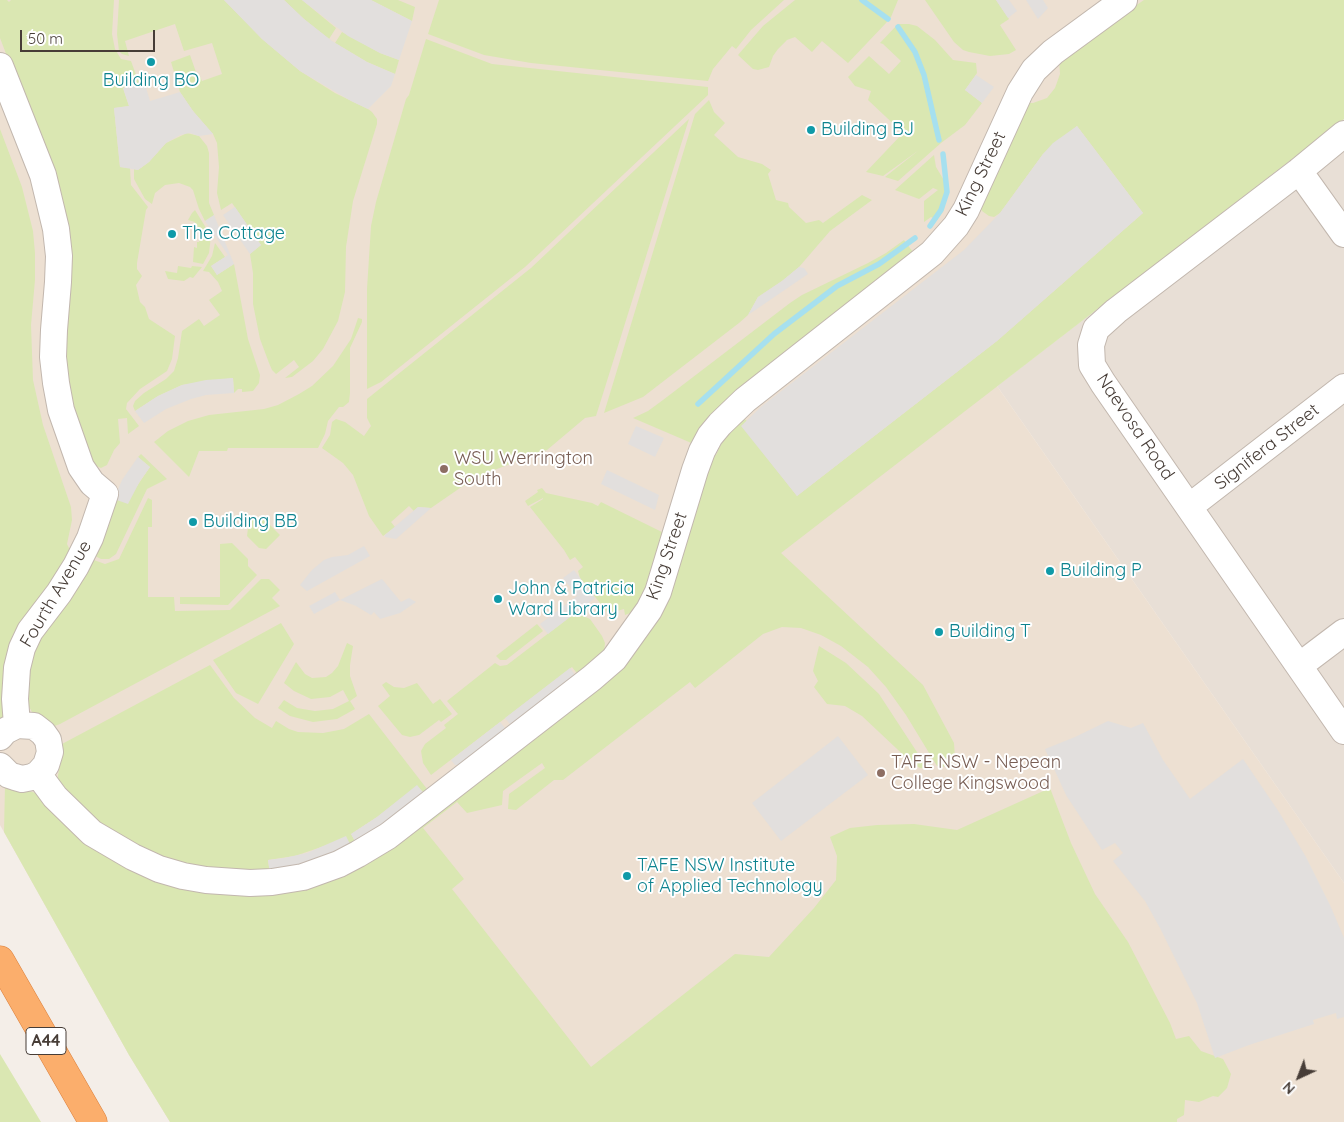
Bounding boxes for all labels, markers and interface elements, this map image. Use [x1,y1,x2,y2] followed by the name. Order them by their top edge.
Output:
[22,20,158,52] scale bar
[28,29,63,48] text: 50 m
[145,56,157,68] marker: Building BO
[103,70,199,92] place label: Building BO
[821,119,914,141] place label: Building BJ
[805,124,817,136] marker: Building BJ
[951,128,1011,220] street label: King Street
[182,223,285,245] place label: The Cottage
[166,228,178,240] marker: The Cottage
[1092,370,1178,484] street label: Naevosa Road
[1210,399,1324,495] street label: Signifera Street
[454,448,593,490] place label: WSU Werrington South
[438,463,450,475] marker: WSU Werrington South
[642,509,692,603] street label: King Street
[203,511,298,533] place label: Building BB
[187,516,199,528] marker: Building BB
[16,537,96,651] street label: Fourth Avenue
[1060,560,1142,582] place label: Building P
[1044,565,1056,577] marker: Building P
[508,578,634,620] place label: John & Patricia Ward Library
[492,593,504,605] marker: John & Patricia Ward Library
[949,621,1031,643] place label: Building T
[933,626,945,638] marker: Building T
[891,752,1061,794] place label: TAFE NSW - Nepean College Kingswood
[875,767,887,779] marker: TAFE NSW - Nepean College Kingswood
[637,855,823,898] place label: TAFE NSW Institute of Applied Technology
[621,870,633,882] marker: TAFE NSW Institute of Applied Technology
[26,1028,66,1054] road number: A44
[1274,1052,1324,1102] north arrow
[1279,1078,1299,1098] text: N

